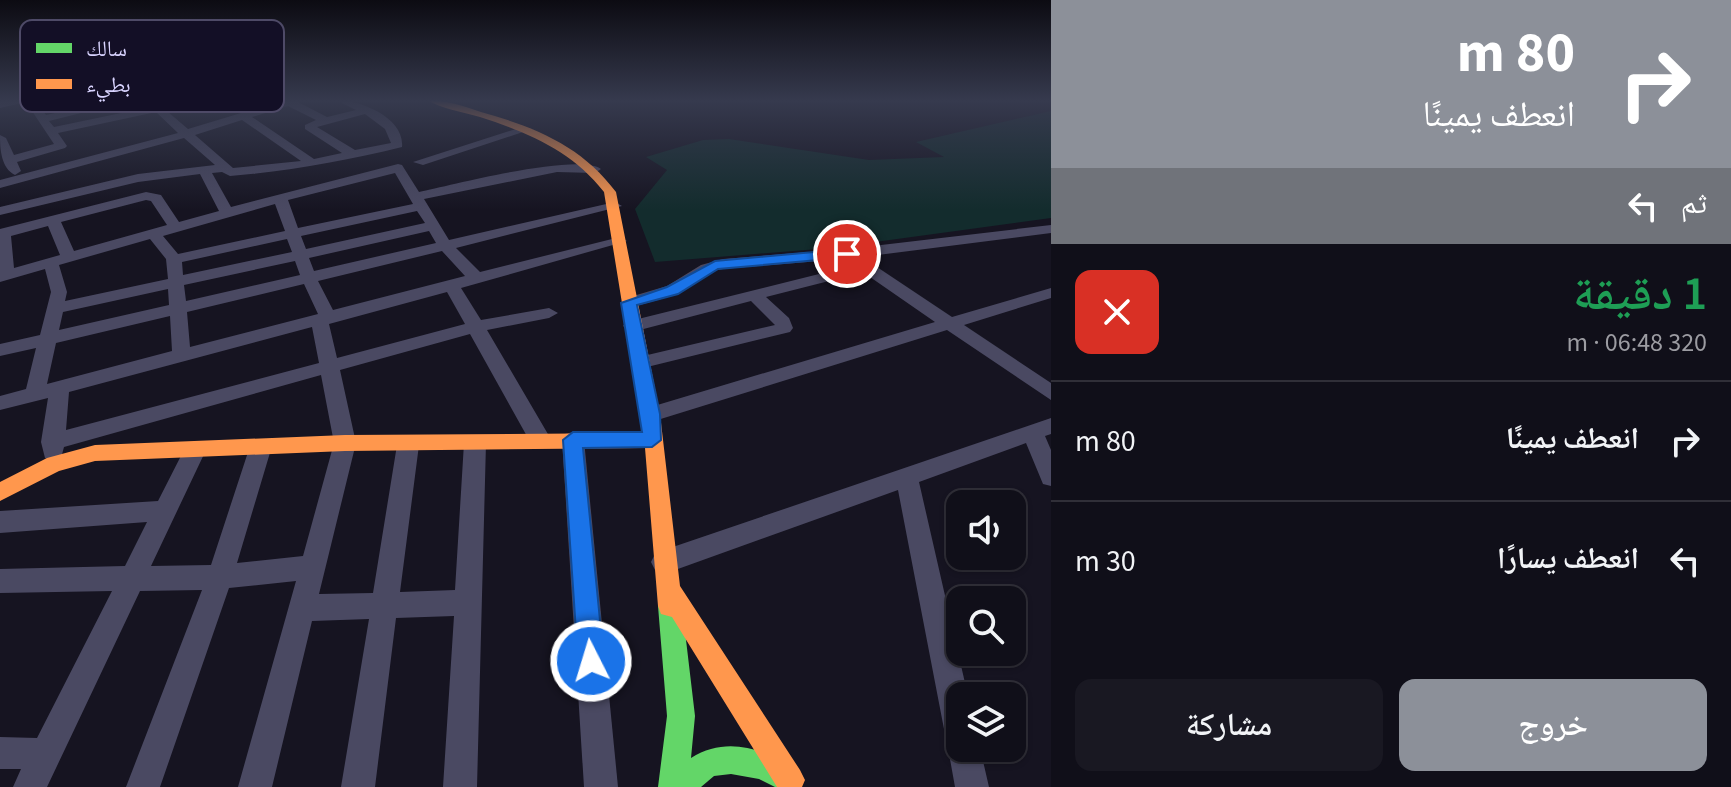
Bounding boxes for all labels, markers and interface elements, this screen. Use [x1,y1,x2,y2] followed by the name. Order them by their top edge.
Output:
[1457,14,1575,93] text: 80 m
[20,20,284,112] legend
[1603,32,1707,136] icon: right
[86,33,127,65] text: سالك
[86,69,131,102] text: بطيء
[1423,89,1575,140] text: انعطف يمينًا
[1681,182,1707,225] text: ثم
[1621,184,1665,228] icon: left
[813,220,881,288] pin
[825,232,869,276] icon: arrive
[1573,260,1707,328] text: 1 دقيقة
[1075,270,1159,354] button: close
[1566,324,1707,361] text: 320 m · 06:48
[1506,417,1639,460] text: انعطف يمينًا
[1663,419,1707,463] icon: right
[1075,420,1136,463] text: 80 m
[946,490,1026,762] map controls
[946,490,1026,570] button: sound
[1497,537,1639,580] text: انعطف يسارًا
[1663,539,1707,583] icon: left
[1075,540,1136,583] text: 30 m
[946,586,1026,666] button: search
[549,619,633,703] position arrow
[1075,679,1383,771] button: مشاركة
[1399,679,1707,771] button: خروج
[946,682,1026,762] button: layers

